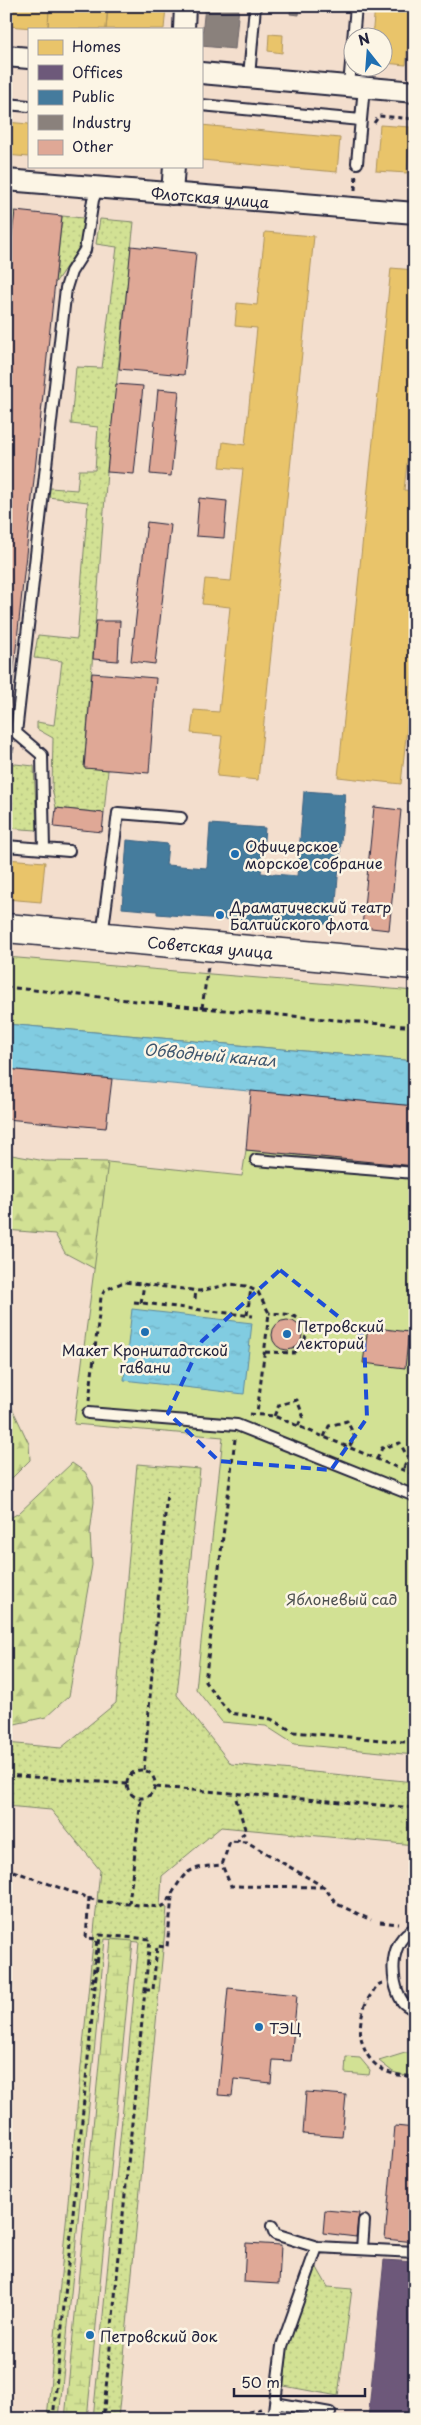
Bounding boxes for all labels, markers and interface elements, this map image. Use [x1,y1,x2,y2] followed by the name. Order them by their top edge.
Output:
[356,27,372,51] text: N
[28,28,202,168] legend
[344,28,394,78] north arrow
[72,34,121,57] text: Homes
[72,60,123,83] text: Offices
[72,84,115,107] text: Public
[72,110,131,133] text: Industry
[72,134,113,157] text: Other
[151,180,271,213] street label: Флотская улица
[245,834,383,874] place label: Офицерское морское собрание
[229,848,241,860] marker: Офицерское морское собрание
[229,895,391,935] place label: Драматический театр Балтийского флота
[214,909,226,921] marker: Драматический театр Балтийского флота
[146,929,275,964] street label: Советская улица
[143,1036,278,1072] water label: Обводный канал
[296,1314,384,1354] place label: Петровский лекторий
[139,1326,151,1338] marker: Макет Кронштадтской гавани
[281,1328,293,1340] marker: Петровский лекторий
[62,1338,228,1378] place label: Макет Кронштадтской гавани
[287,1587,397,1610] park label: Яблоневый сад
[269,2016,301,2039] place label: ТЭЦ
[253,2021,265,2033] marker: ТЭЦ
[100,2324,218,2347] place label: Петровский док
[84,2329,96,2341] marker: Петровский док
[234,2365,365,2397] scale bar
[241,2370,280,2393] text: 50 m

